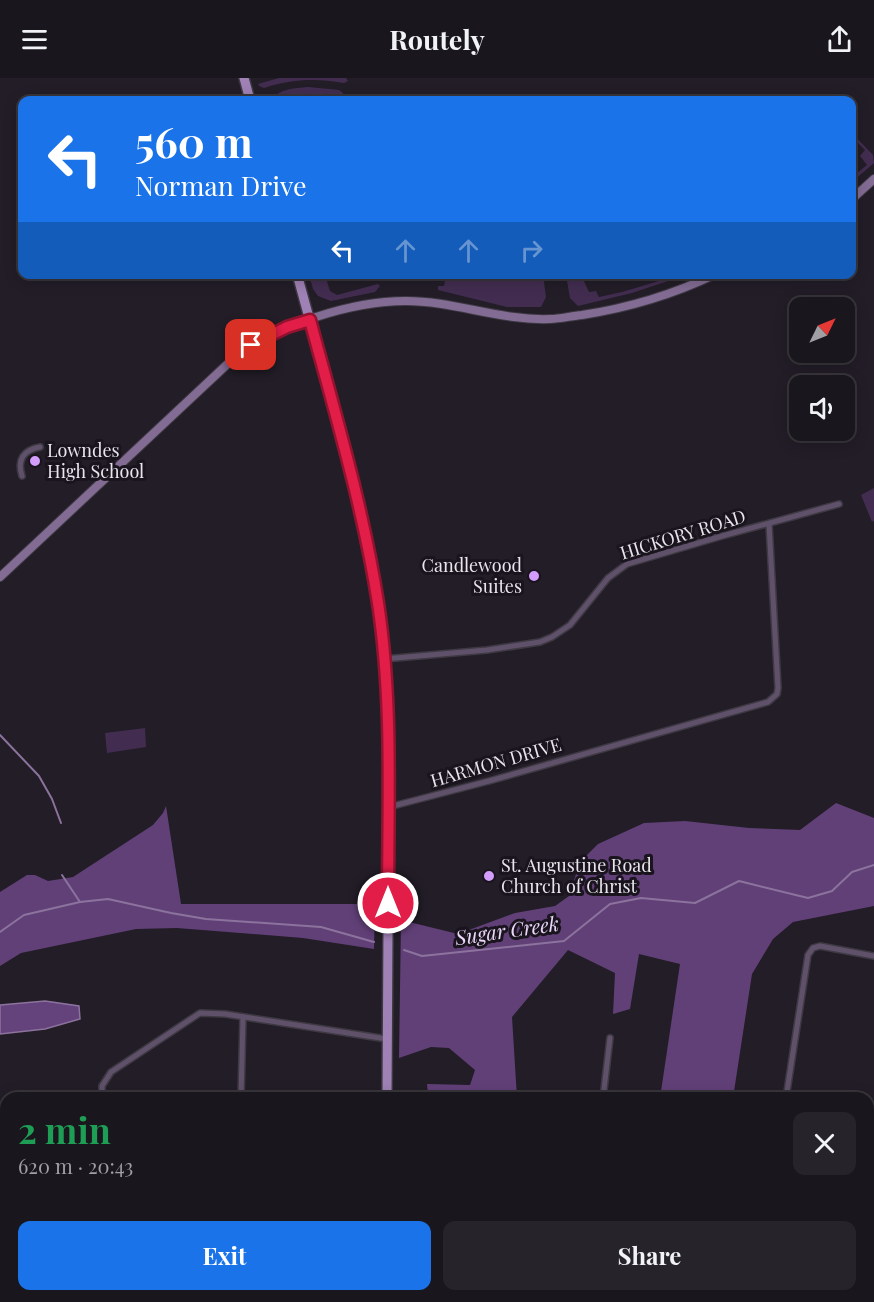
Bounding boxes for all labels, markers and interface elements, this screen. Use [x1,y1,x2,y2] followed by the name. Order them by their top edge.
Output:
[389,21,485,57] text: Routely
[18,23,51,56] icon: menu
[823,23,856,56] icon: share
[135,113,253,169] text: 560 m
[36,120,114,198] icon: left
[135,167,307,203] text: Norman Drive
[326,234,359,267] icon: left
[389,234,422,267] icon: ahead
[452,234,485,267] icon: ahead
[515,234,548,267] icon: right
[789,297,855,363] north arrow
[789,297,855,441] map controls
[225,319,276,370] pin
[234,328,267,361] icon: arrive
[789,375,855,441] button: sound
[47,438,144,483] place label: Lowndes High School
[28,454,42,468] marker: Lowndes High School
[617,504,748,565] street label: HICKORY ROAD
[422,553,523,598] place label: Candlewood Suites
[527,569,541,583] marker: Candlewood Suites
[427,732,564,792] street label: HARMON DRIVE
[501,853,652,898] place label: St. Augustine Road Church of Christ
[482,869,496,883] marker: St. Augustine Road Church of Christ
[356,871,420,935] position arrow
[452,909,560,950] water label: Sugar Creek
[18,1105,111,1153] text: 2 min
[793,1112,856,1175] button: close
[18,1152,133,1179] text: 620 m · 20:43
[18,1221,431,1290] button: Exit
[443,1221,856,1290] button: Share

